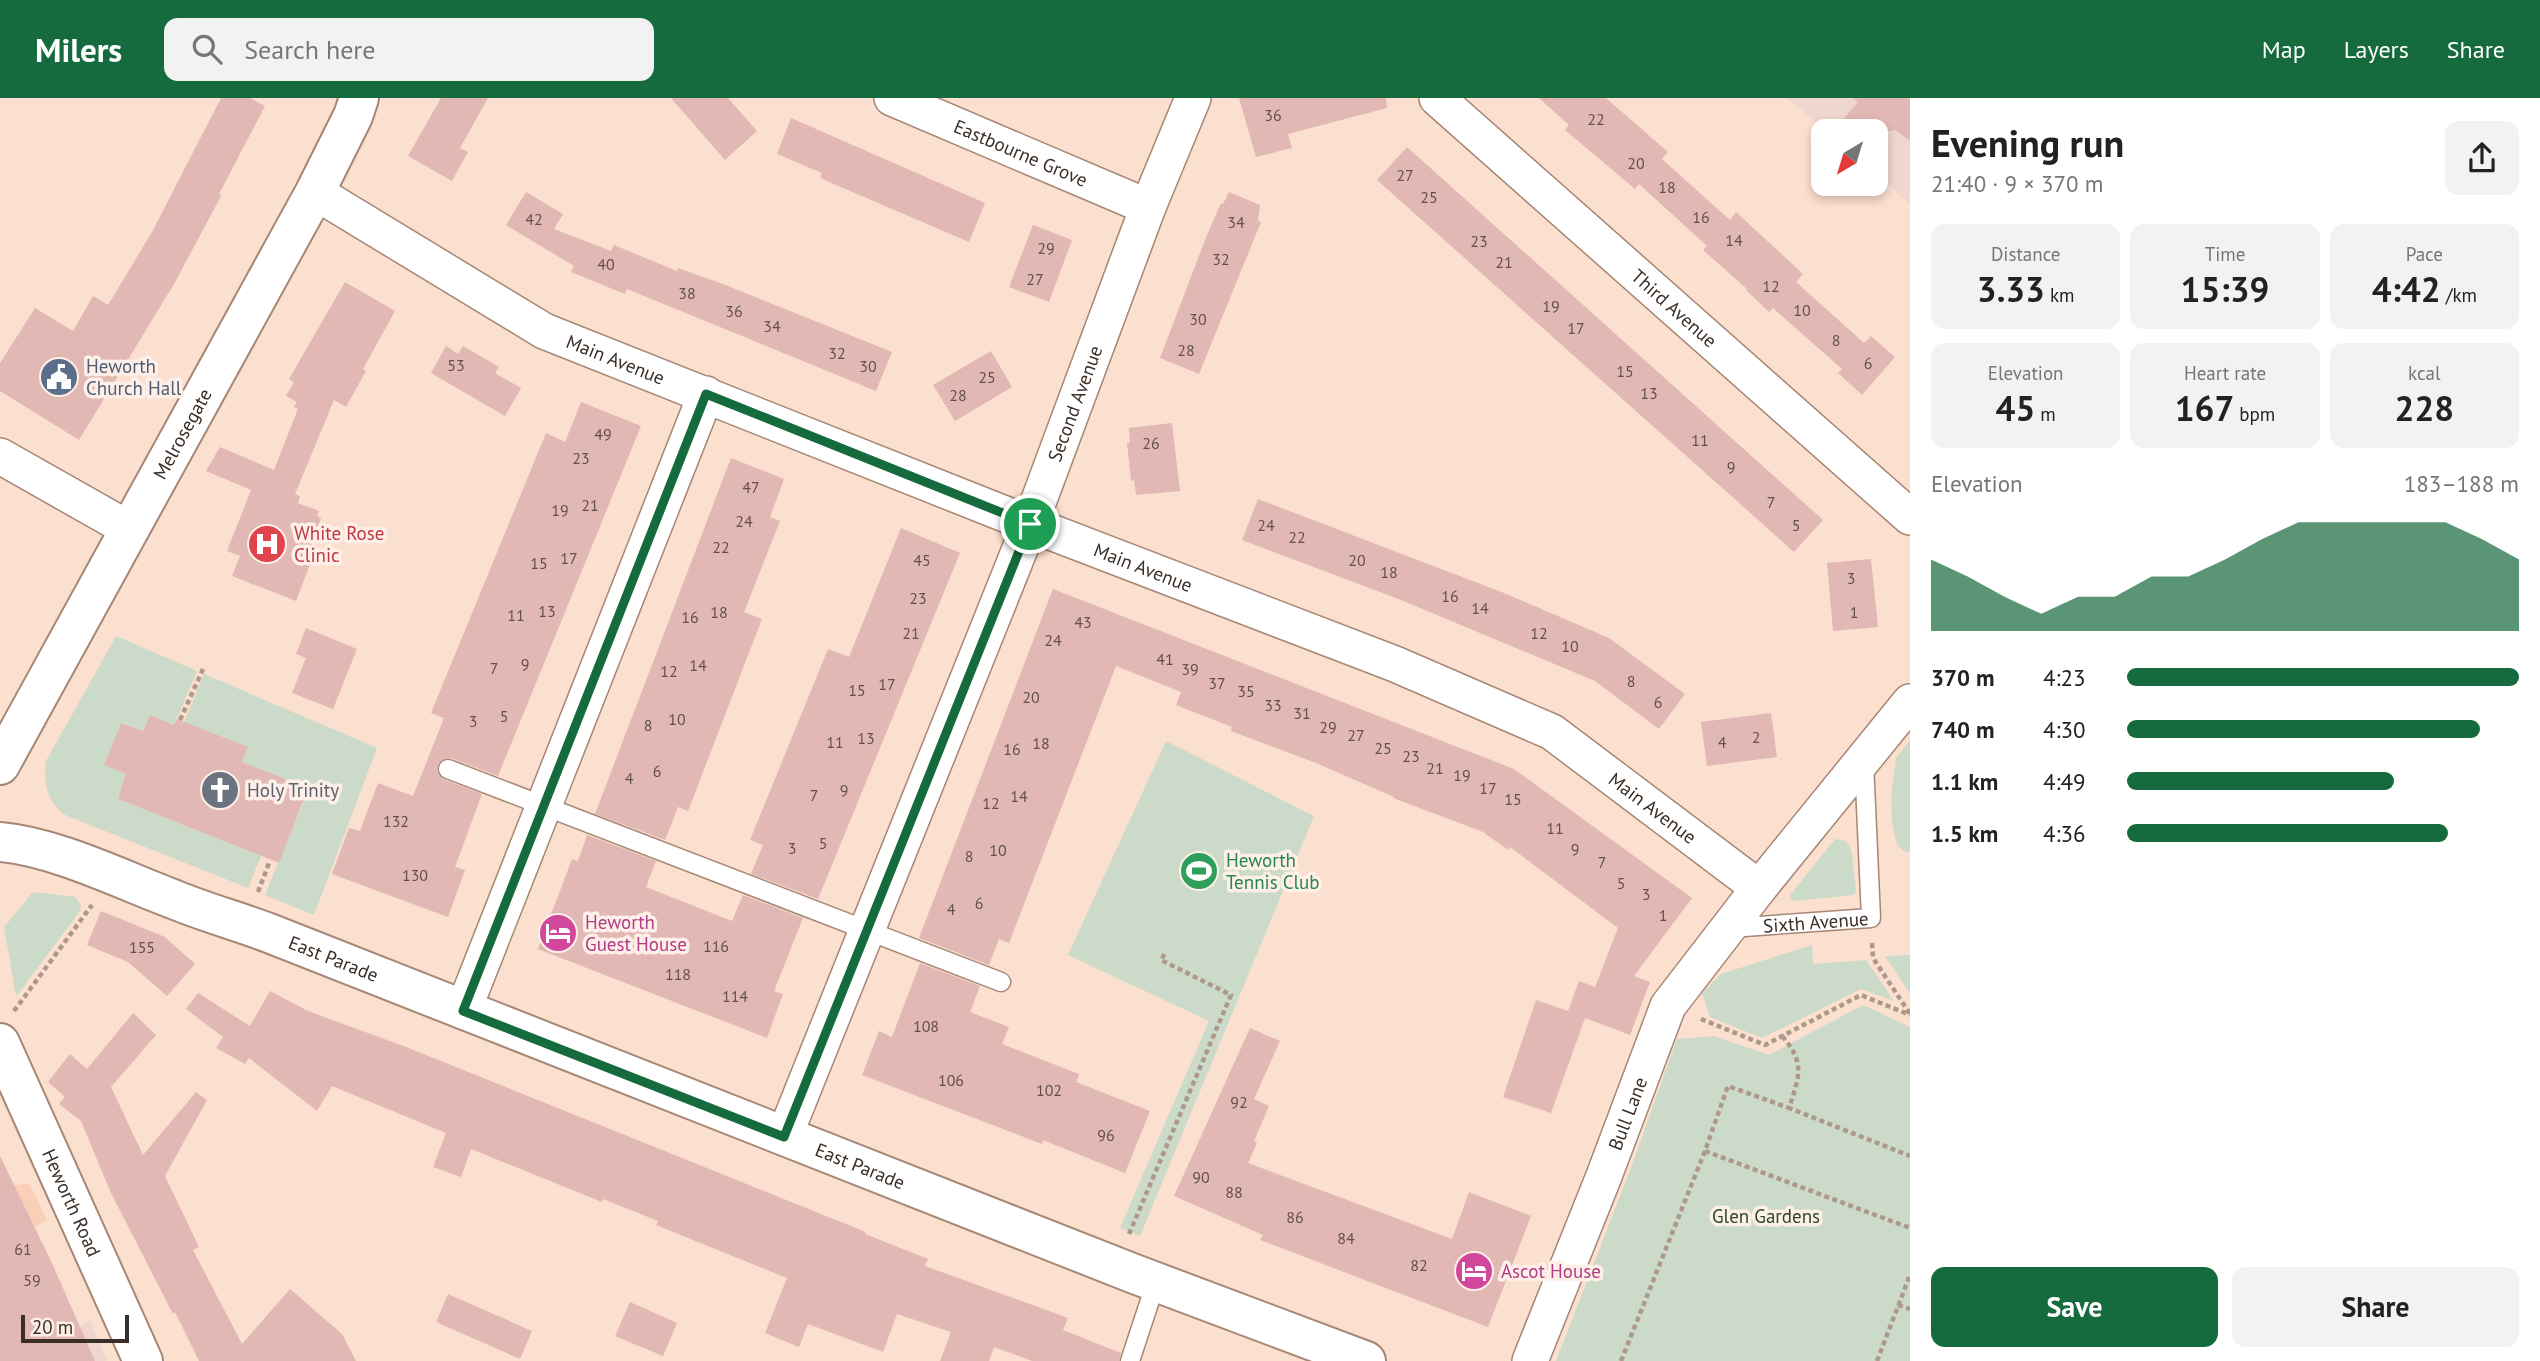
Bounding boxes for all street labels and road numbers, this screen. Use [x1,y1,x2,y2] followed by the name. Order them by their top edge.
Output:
[950,114,1091,192] street label: Eastbourne Grove
[1626,264,1722,353] street label: Third Avenue
[563,329,668,390] street label: Main Avenue
[1042,342,1107,465] street label: Second Avenue
[148,384,217,483] street label: Melrosegate
[1090,538,1196,597] street label: Main Avenue
[1604,767,1701,849] street label: Main Avenue
[1762,906,1869,938] street label: Sixth Avenue
[285,930,382,987] street label: East Parade
[1603,1073,1652,1154] street label: Bull Lane
[812,1137,908,1194] street label: East Parade
[37,1145,106,1260] street label: Heworth Road

